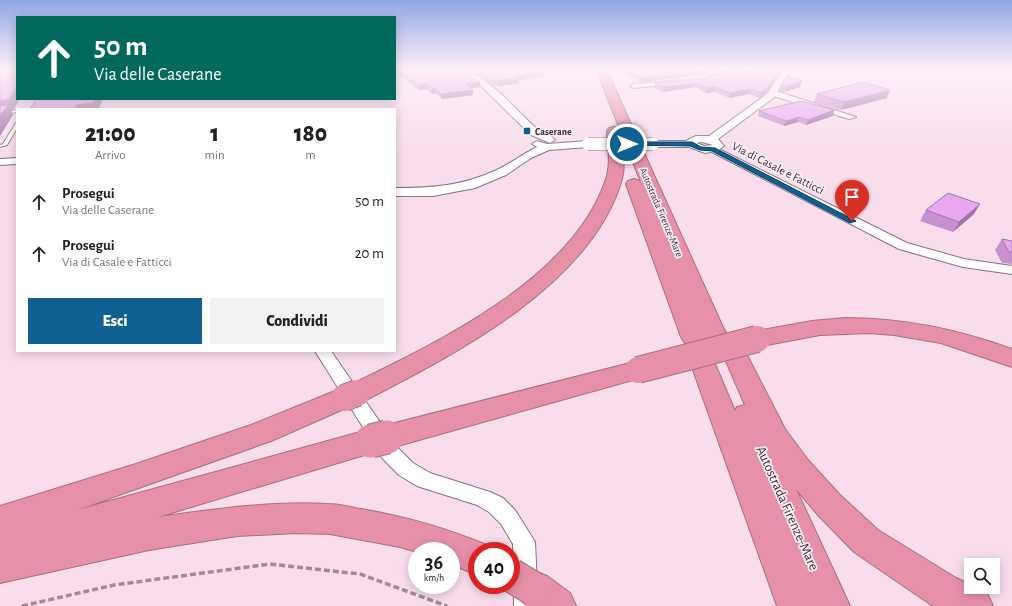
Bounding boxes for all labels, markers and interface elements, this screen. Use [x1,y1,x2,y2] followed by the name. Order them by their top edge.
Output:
[28,32,80,84] icon: ahead
[94,33,148,61] text: 50 m
[94,66,222,84] text: Via delle Caserane
[85,122,136,146] text: 21:00
[210,122,219,146] text: 1
[294,122,327,146] text: 180
[606,123,648,165] position arrow
[522,126,532,136] marker: Caserane
[535,127,572,137] place label: Caserane
[730,140,826,196] street label: Via di Casale e Fatticci
[95,149,126,162] text: Arrivo
[205,149,225,162] text: min
[305,149,316,162] text: m
[638,166,685,259] street label: Autostrada Firenze-Mare
[835,180,869,221] pin
[62,186,115,201] text: Prosegui
[841,186,863,208] icon: arrive
[28,191,50,213] icon: ahead
[355,194,384,209] text: 50 m
[62,204,154,217] text: Via delle Caserane
[62,238,115,253] text: Prosegui
[28,243,50,265] icon: ahead
[355,246,384,261] text: 20 m
[62,256,172,269] text: Via di Casale e Fatticci
[28,298,202,344] button: Esci
[210,298,384,344] button: Condividi
[753,444,821,573] street label: Autostrada Firenze-Mare
[468,542,520,594] speed limit sign: 40
[425,553,443,573] text: 36
[964,558,1000,594] map controls
[964,558,1000,594] button: search
[424,573,444,583] text: km/h

